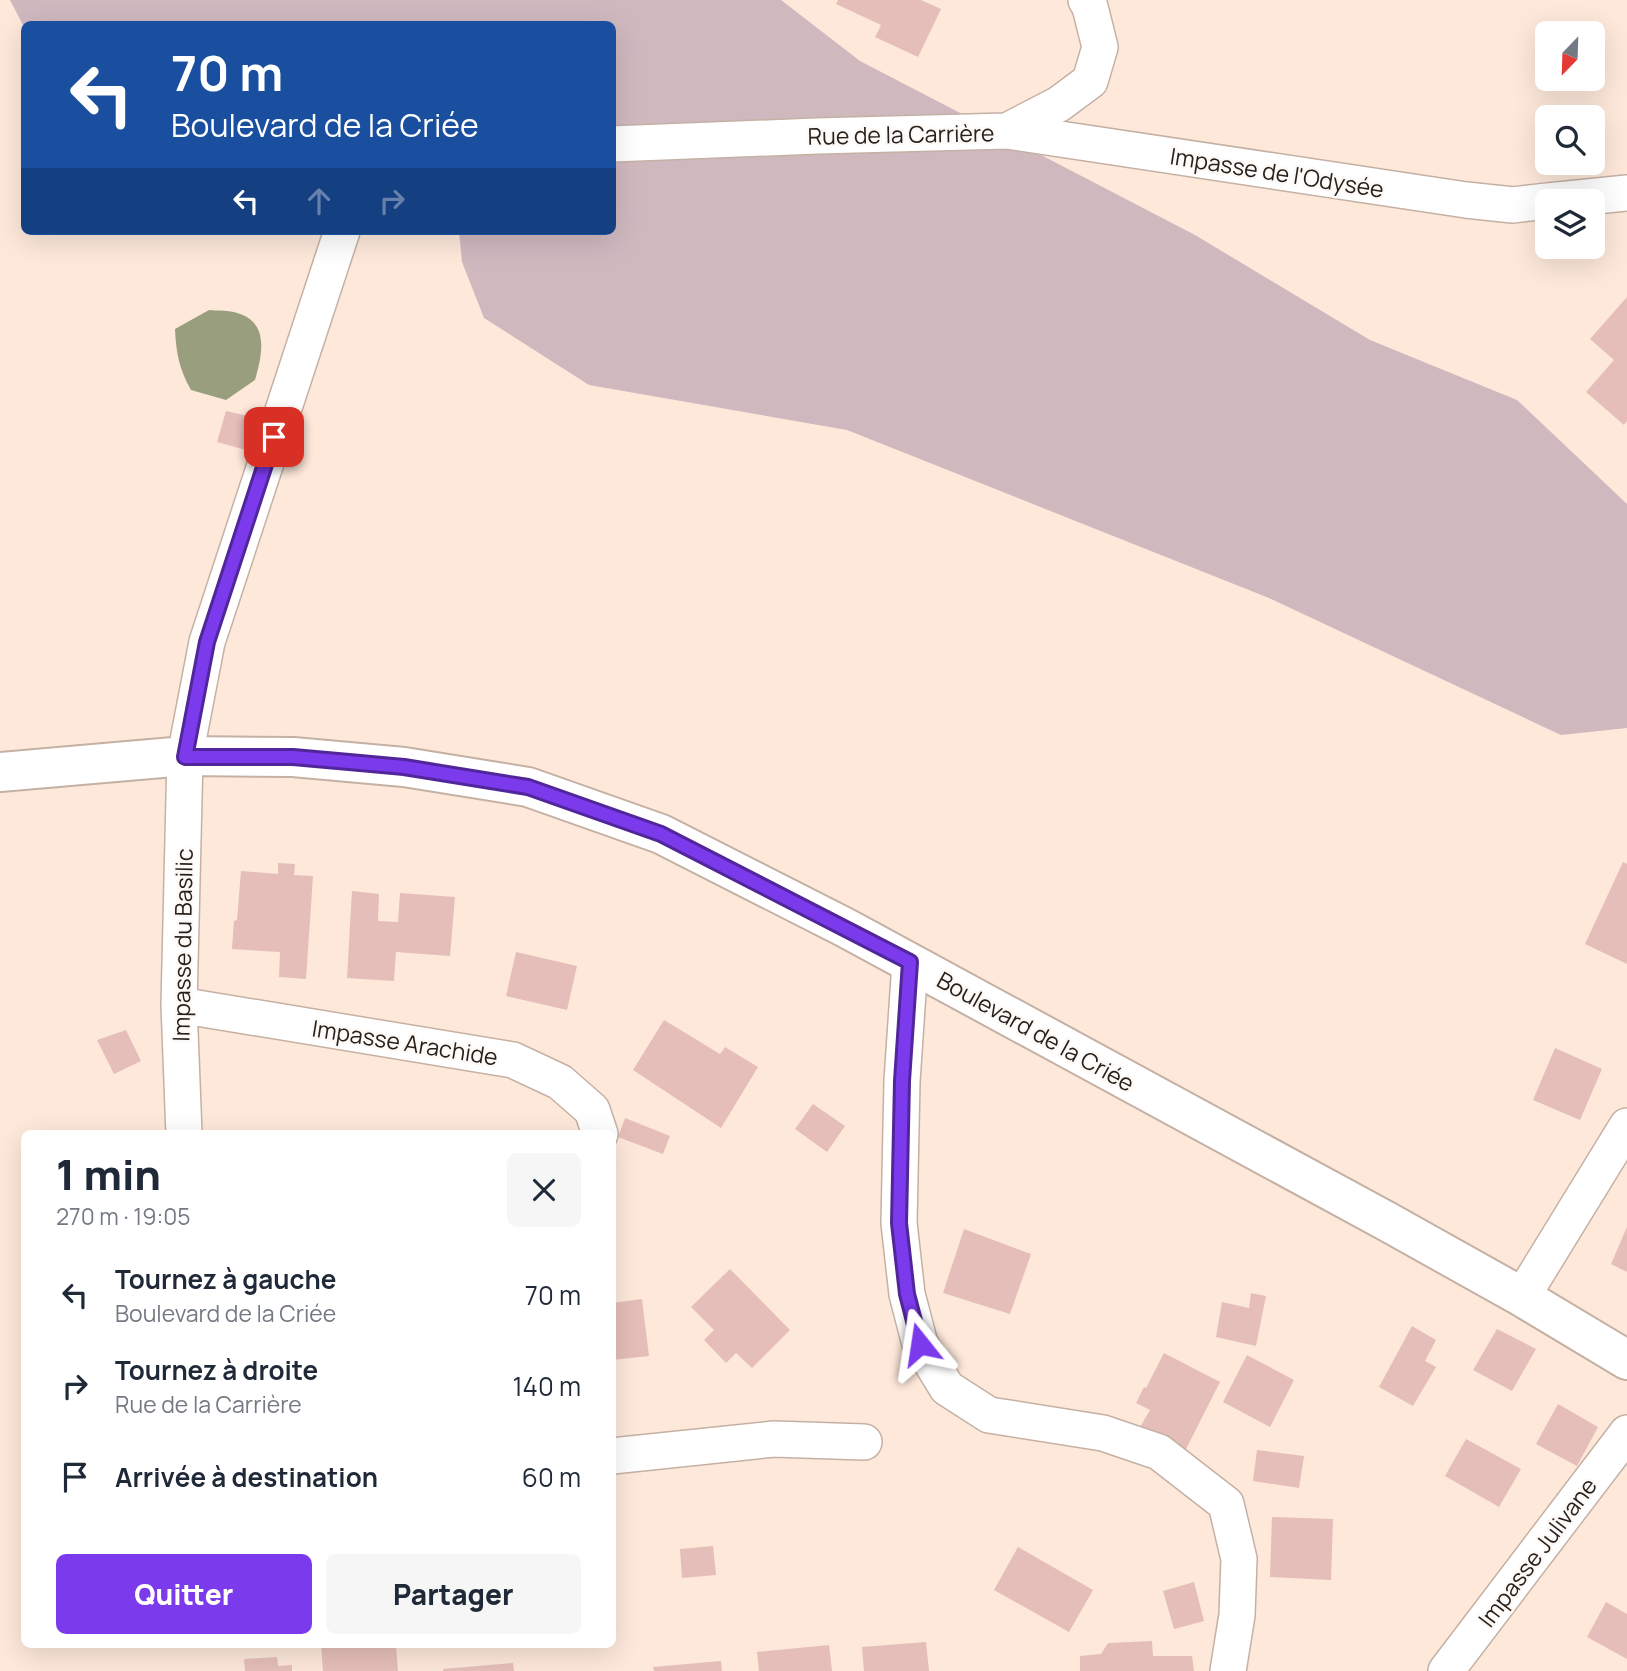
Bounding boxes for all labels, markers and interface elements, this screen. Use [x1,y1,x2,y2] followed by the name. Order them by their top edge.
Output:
[1535,21,1605,91] north arrow
[1535,21,1605,259] map controls
[171,39,283,106] text: 70 m
[56,49,147,140] icon: left
[171,103,479,147] text: Boulevard de la Criée
[1535,105,1605,175] button: search
[807,116,995,152] street label: Rue de la Carrière
[1168,139,1386,205] street label: Impasse de l'Odysée
[227,182,265,220] icon: left
[300,182,338,220] icon: ahead
[373,182,411,220] icon: right
[1535,189,1605,259] button: layers
[244,407,304,467] pin
[255,418,293,456] icon: arrive
[164,848,200,1042] street label: Impasse du Basilic
[932,963,1140,1099] street label: Boulevard de la Criée
[310,1012,500,1072] street label: Impasse Arachide
[56,1145,161,1203] text: 1 min
[507,1153,581,1227] button: close
[56,1200,191,1232] text: 270 m · 19:05
[115,1261,336,1297] text: Tournez à gauche
[56,1276,94,1314] icon: left
[525,1277,581,1313] text: 70 m
[115,1297,336,1329] text: Boulevard de la Criée
[883,1307,957,1381] position arrow
[115,1352,318,1388] text: Tournez à droite
[56,1367,94,1405] icon: right
[512,1368,581,1404] text: 140 m
[115,1388,302,1420] text: Rue de la Carrière
[56,1458,94,1496] icon: arrive
[115,1459,378,1495] text: Arrivée à destination
[522,1459,581,1495] text: 60 m
[1470,1471,1604,1633] street label: Impasse Julivane
[56,1554,312,1634] button: Quitter
[326,1554,581,1634] button: Partager

